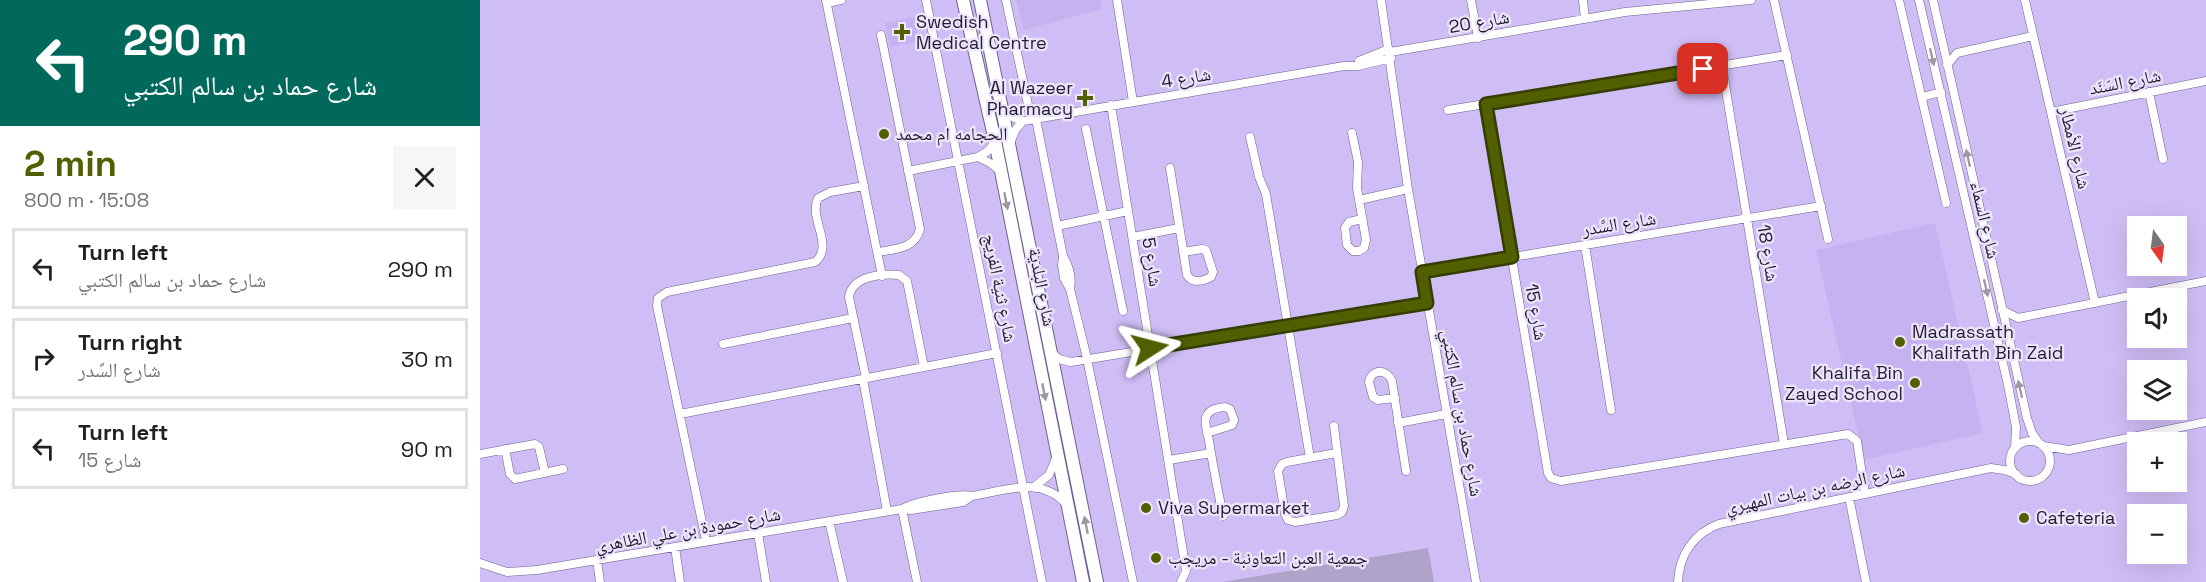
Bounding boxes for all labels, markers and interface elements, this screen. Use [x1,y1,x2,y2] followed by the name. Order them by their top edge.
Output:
[1447,5,1511,38] street label: شارع 20
[916,10,1047,54] place label: Swedish Medical Centre
[123,14,248,67] text: 290 m
[893,23,911,41] marker: Swedish Medical Centre
[24,24,102,102] icon: left
[1677,43,1728,94] pin
[1928,48,1938,66] one-way arrow
[1686,52,1719,85] icon: arrive
[1159,62,1212,93] street label: شارع 4
[2087,63,2163,100] street label: شارع السَنَد
[123,68,377,103] text: شارع حماد بن سالم الكتبي
[987,76,1073,120] place label: Al Wazeer Pharmacy
[1078,91,1092,105] marker: Al Wazeer Pharmacy
[2055,104,2096,191] street label: شارع الأمطار
[896,122,1007,146] place label: الحجامه ام محمد
[877,127,891,141] marker: الحجامه ام محمد
[24,141,117,187] text: 2 min
[393,146,456,209] button: close
[1962,148,1972,167] one-way arrow
[1965,179,2006,261] street label: شارع السماء
[24,187,149,213] text: 800 m · 15:08
[1002,192,1011,211] one-way arrow
[1579,206,1657,241] street label: شارع السَّدر
[2127,216,2187,276] north arrow
[2127,216,2187,564] map controls
[1753,223,1784,283] street label: شارع 18
[978,232,1022,344] street label: شارع ثنية الفريج
[1137,236,1168,288] street label: شارع 5
[78,238,168,266] text: Turn left
[1024,246,1061,328] street label: شارع البلدية
[27,252,60,285] icon: left
[388,255,453,283] text: 290 m
[78,267,266,293] text: شارع حماد بن سالم الكتبي
[1981,279,1991,297] one-way arrow
[1520,282,1553,342] street label: شارع 15
[2127,288,2187,348] button: sound
[1118,316,1182,380] position arrow
[1912,320,2063,364] place label: Madrassath Khalifath Bin Zaid
[78,328,183,356] text: Turn right
[1433,328,1489,499] street label: شارع حماد بن سالم الكتبي
[1893,335,1907,349] marker: Madrassath Khalifath Bin Zaid
[27,342,60,375] icon: right
[401,345,453,373] text: 30 m
[78,357,161,383] text: شارع السَّدر
[2127,360,2187,420] button: layers
[1785,361,1903,405] place label: Khalifa Bin Zayed School
[1908,376,1922,390] marker: Khalifa Bin Zayed School
[2015,379,2025,398] one-way arrow
[1040,383,1049,402] one-way arrow
[78,418,168,446] text: Turn left
[27,432,60,465] icon: left
[2127,432,2187,492] button: +
[401,435,453,463] text: 90 m
[78,447,142,473] text: شارع 15
[1723,458,1908,522] street label: شارع الرضه بن بيات المهيري
[1158,496,1309,519] place label: Viva Supermarket
[1139,501,1153,515] marker: Viva Supermarket
[593,502,783,561] street label: شارع حمودة بن علي الظاهري
[2127,504,2187,564] button: −
[2036,506,2115,529] place label: Cafeteria
[2017,511,2031,525] marker: Cafeteria
[1081,515,1090,534] one-way arrow
[1168,546,1368,569] place label: جمعية العبن التعاونبة - مريجب
[1149,551,1163,565] marker: جمعية العبن التعاونبة - مريجب

